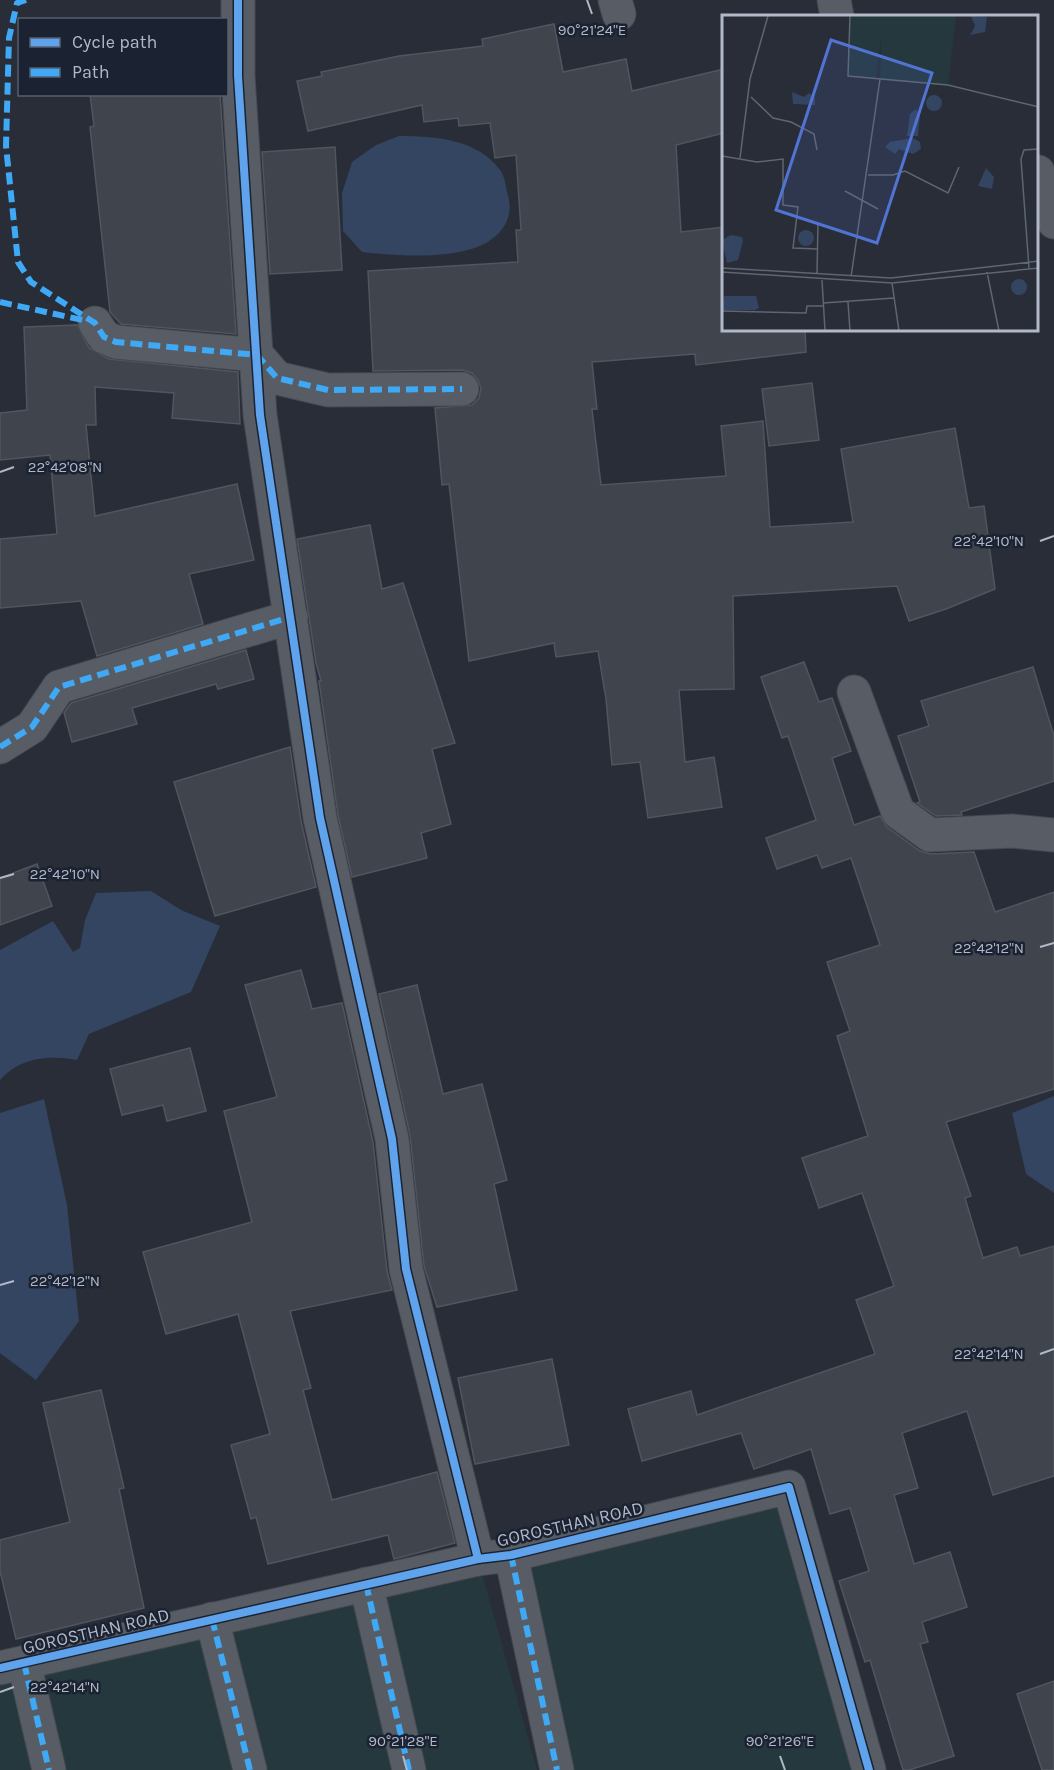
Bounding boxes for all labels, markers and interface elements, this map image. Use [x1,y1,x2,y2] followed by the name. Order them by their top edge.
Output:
[722,15,1039,332] inset map
[18,18,228,96] legend
[558,21,626,39] text: 90°21'24"E
[72,31,157,53] text: Cycle path
[72,61,110,83] text: Path
[28,458,102,476] text: 22°42'08"N
[954,532,1024,550] text: 22°42'10"N
[30,865,100,883] text: 22°42'10"N
[954,939,1024,957] text: 22°42'12"N
[30,1272,100,1290] text: 22°42'12"N
[954,1345,1024,1363] text: 22°42'14"N
[495,1496,645,1552] street label: GOROSTHAN ROAD
[21,1603,171,1659] street label: GOROSTHAN ROAD
[30,1678,100,1696] text: 22°42'14"N
[368,1732,438,1750] text: 90°21'28"E
[746,1732,814,1750] text: 90°21'26"E

